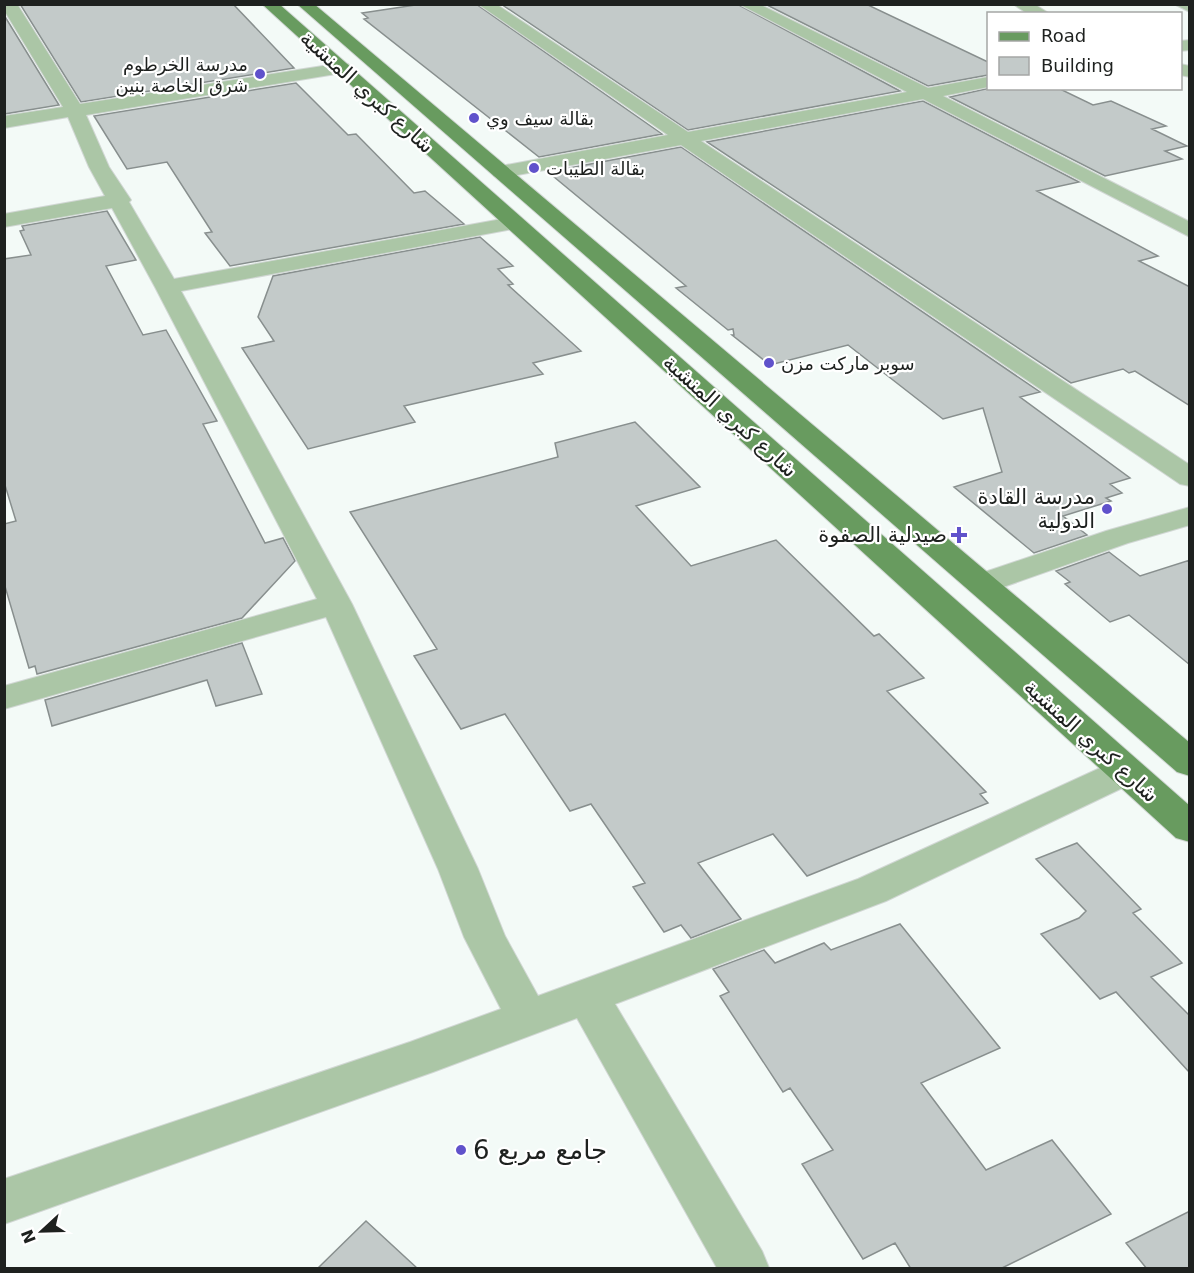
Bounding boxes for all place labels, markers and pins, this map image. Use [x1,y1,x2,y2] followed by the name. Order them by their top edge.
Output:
[115,54,248,97] place label: مدرسة الخرطوم شرق الخاصة بنين
[253,67,267,81] marker: مدرسة الخرطوم شرق الخاصة بنين
[486,108,594,130] place label: بقالة سيف وي
[467,111,481,125] marker: بقالة سيف وي
[546,158,645,179] place label: بقالة الطيبات
[527,161,541,175] marker: بقالة الطيبات
[781,353,915,375] place label: سوبر ماركت مزن
[762,356,776,370] marker: سوبر ماركت مزن
[977,485,1095,533] place label: مدرسة القادة الدولية
[1100,502,1114,516] marker: مدرسة القادة الدولية
[818,523,947,547] place label: صيدلية الصفوة
[952,528,966,542] marker: صيدلية الصفوة
[473,1135,607,1166] place label: جامع مربع 6
[454,1143,468,1157] marker: جامع مربع 6

